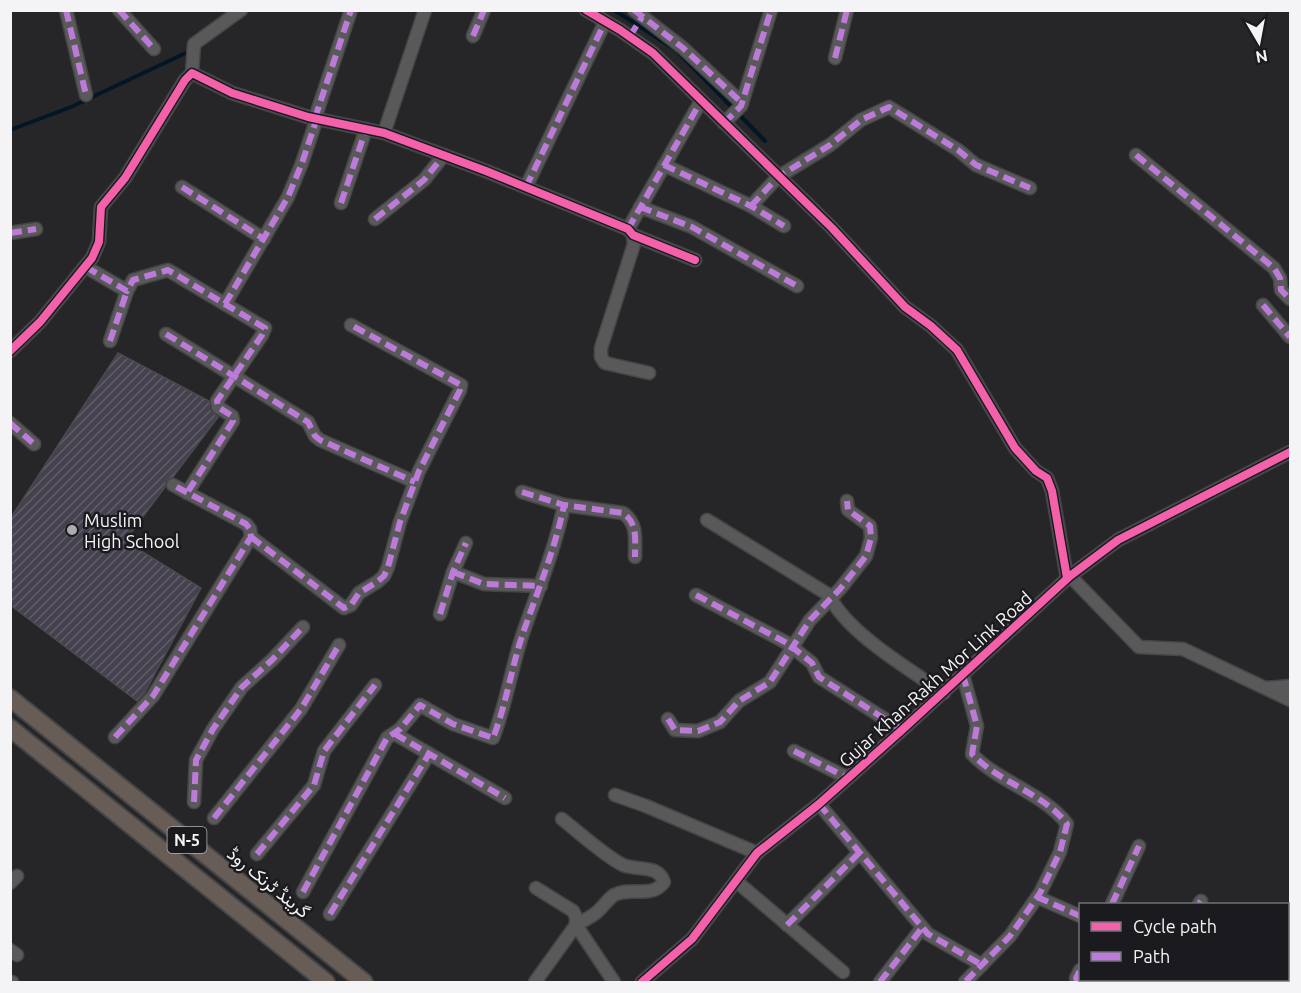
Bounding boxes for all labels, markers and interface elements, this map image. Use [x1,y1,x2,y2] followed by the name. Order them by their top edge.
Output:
[1229,12,1289,72] north arrow
[1254,47,1269,67] text: N
[84,510,180,551] place label: Muslim High School
[65,523,79,537] marker: Muslim High School
[835,587,1035,771] street label: Gujar Khan-Rakh Mor Link Road
[168,827,207,853] road number: N-5
[223,843,314,923] street label: گرینڈ ٹرنک روڈ
[1079,903,1289,981] legend
[1133,916,1217,936] text: Cycle path
[1133,946,1170,966] text: Path

